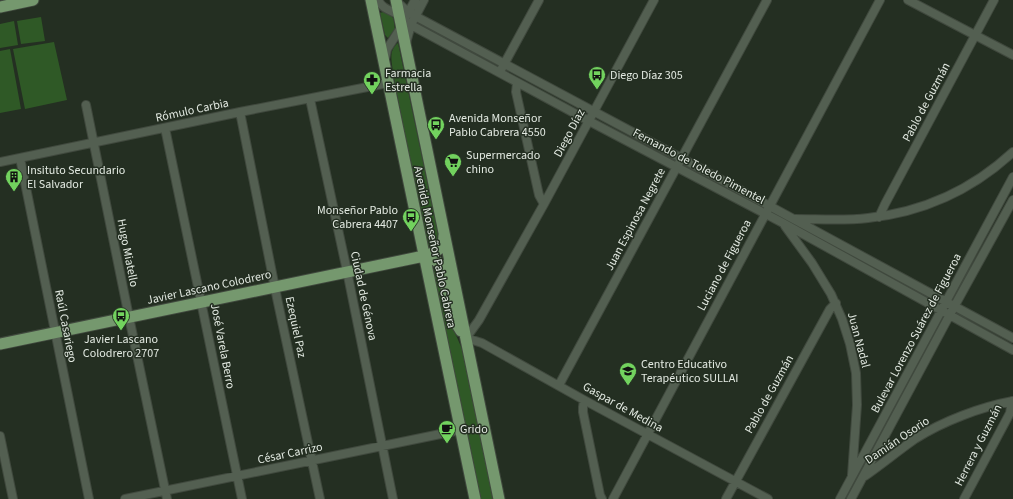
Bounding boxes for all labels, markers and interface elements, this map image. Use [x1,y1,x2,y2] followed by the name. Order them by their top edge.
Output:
[898,60,954,145] street label: Pablo de Guzmán
[385,65,431,96] place label: Farmacia Estrella
[587,65,607,90] bus stop icon: Diego Díaz 305
[610,67,683,84] place label: Diego Díaz 305
[362,70,382,95] pharmacy icon: Farmacia Estrella
[154,94,230,127] street label: Rómulo Carbia
[550,106,589,160] street label: Diego Díaz
[449,110,546,141] place label: Avenida Monseñor Pablo Cabrera 4550
[426,115,446,140] bus stop icon: Avenida Monseñor Pablo Cabrera 4550
[630,124,768,209] street label: Fernando de Toledo Pimentel
[466,147,540,178] place label: Supermercado chino
[443,152,463,177] supermarket icon: Supermercado chino
[27,162,125,193] place label: Insituto Secundario El Salvador
[409,164,460,330] street label: Avenida Monseñor Pablo Cabrera
[601,165,670,274] street label: Juan Espinosa Negrete
[4,167,24,192] building icon: Insituto Secundario El Salvador
[317,202,398,233] place label: Monseñor Pablo Cabrera 4407
[401,207,421,232] bus stop icon: Monseñor Pablo Cabrera 4407
[693,217,756,314] street label: Luciano de Figueroa
[113,218,142,289] street label: Hugo Miatello
[346,250,381,342] street label: Ciudad de Génova
[867,250,966,416] street label: Bulevar Lorenzo Suárez de Figueroa
[145,266,273,309] street label: Javier Lascano Colodrero
[50,288,81,364] street label: Raúl Casariego
[281,295,310,359] street label: Ezequiel Paz
[206,302,239,390] street label: José Varela Berro
[111,306,131,331] bus stop icon: Javier Lascano Colodrero 2707
[843,310,874,370] street label: Juan Nadal
[83,331,159,362] place label: Javier Lascano Colodrero 2707
[741,352,798,437] street label: Pablo de Guzmán
[641,356,738,387] place label: Centro Educativo Terapéutico SULLAI
[618,361,638,386] school or university icon: Centro Educativo Terapéutico SULLAI
[579,378,666,437] street label: Gaspar de Medina
[950,401,1006,489] street label: Herrera y Guzmán
[862,413,933,468] street label: Damián Osorio
[437,419,457,444] cafe icon: Grido
[460,421,488,438] place label: Grido
[256,438,324,469] street label: César Carrizo

